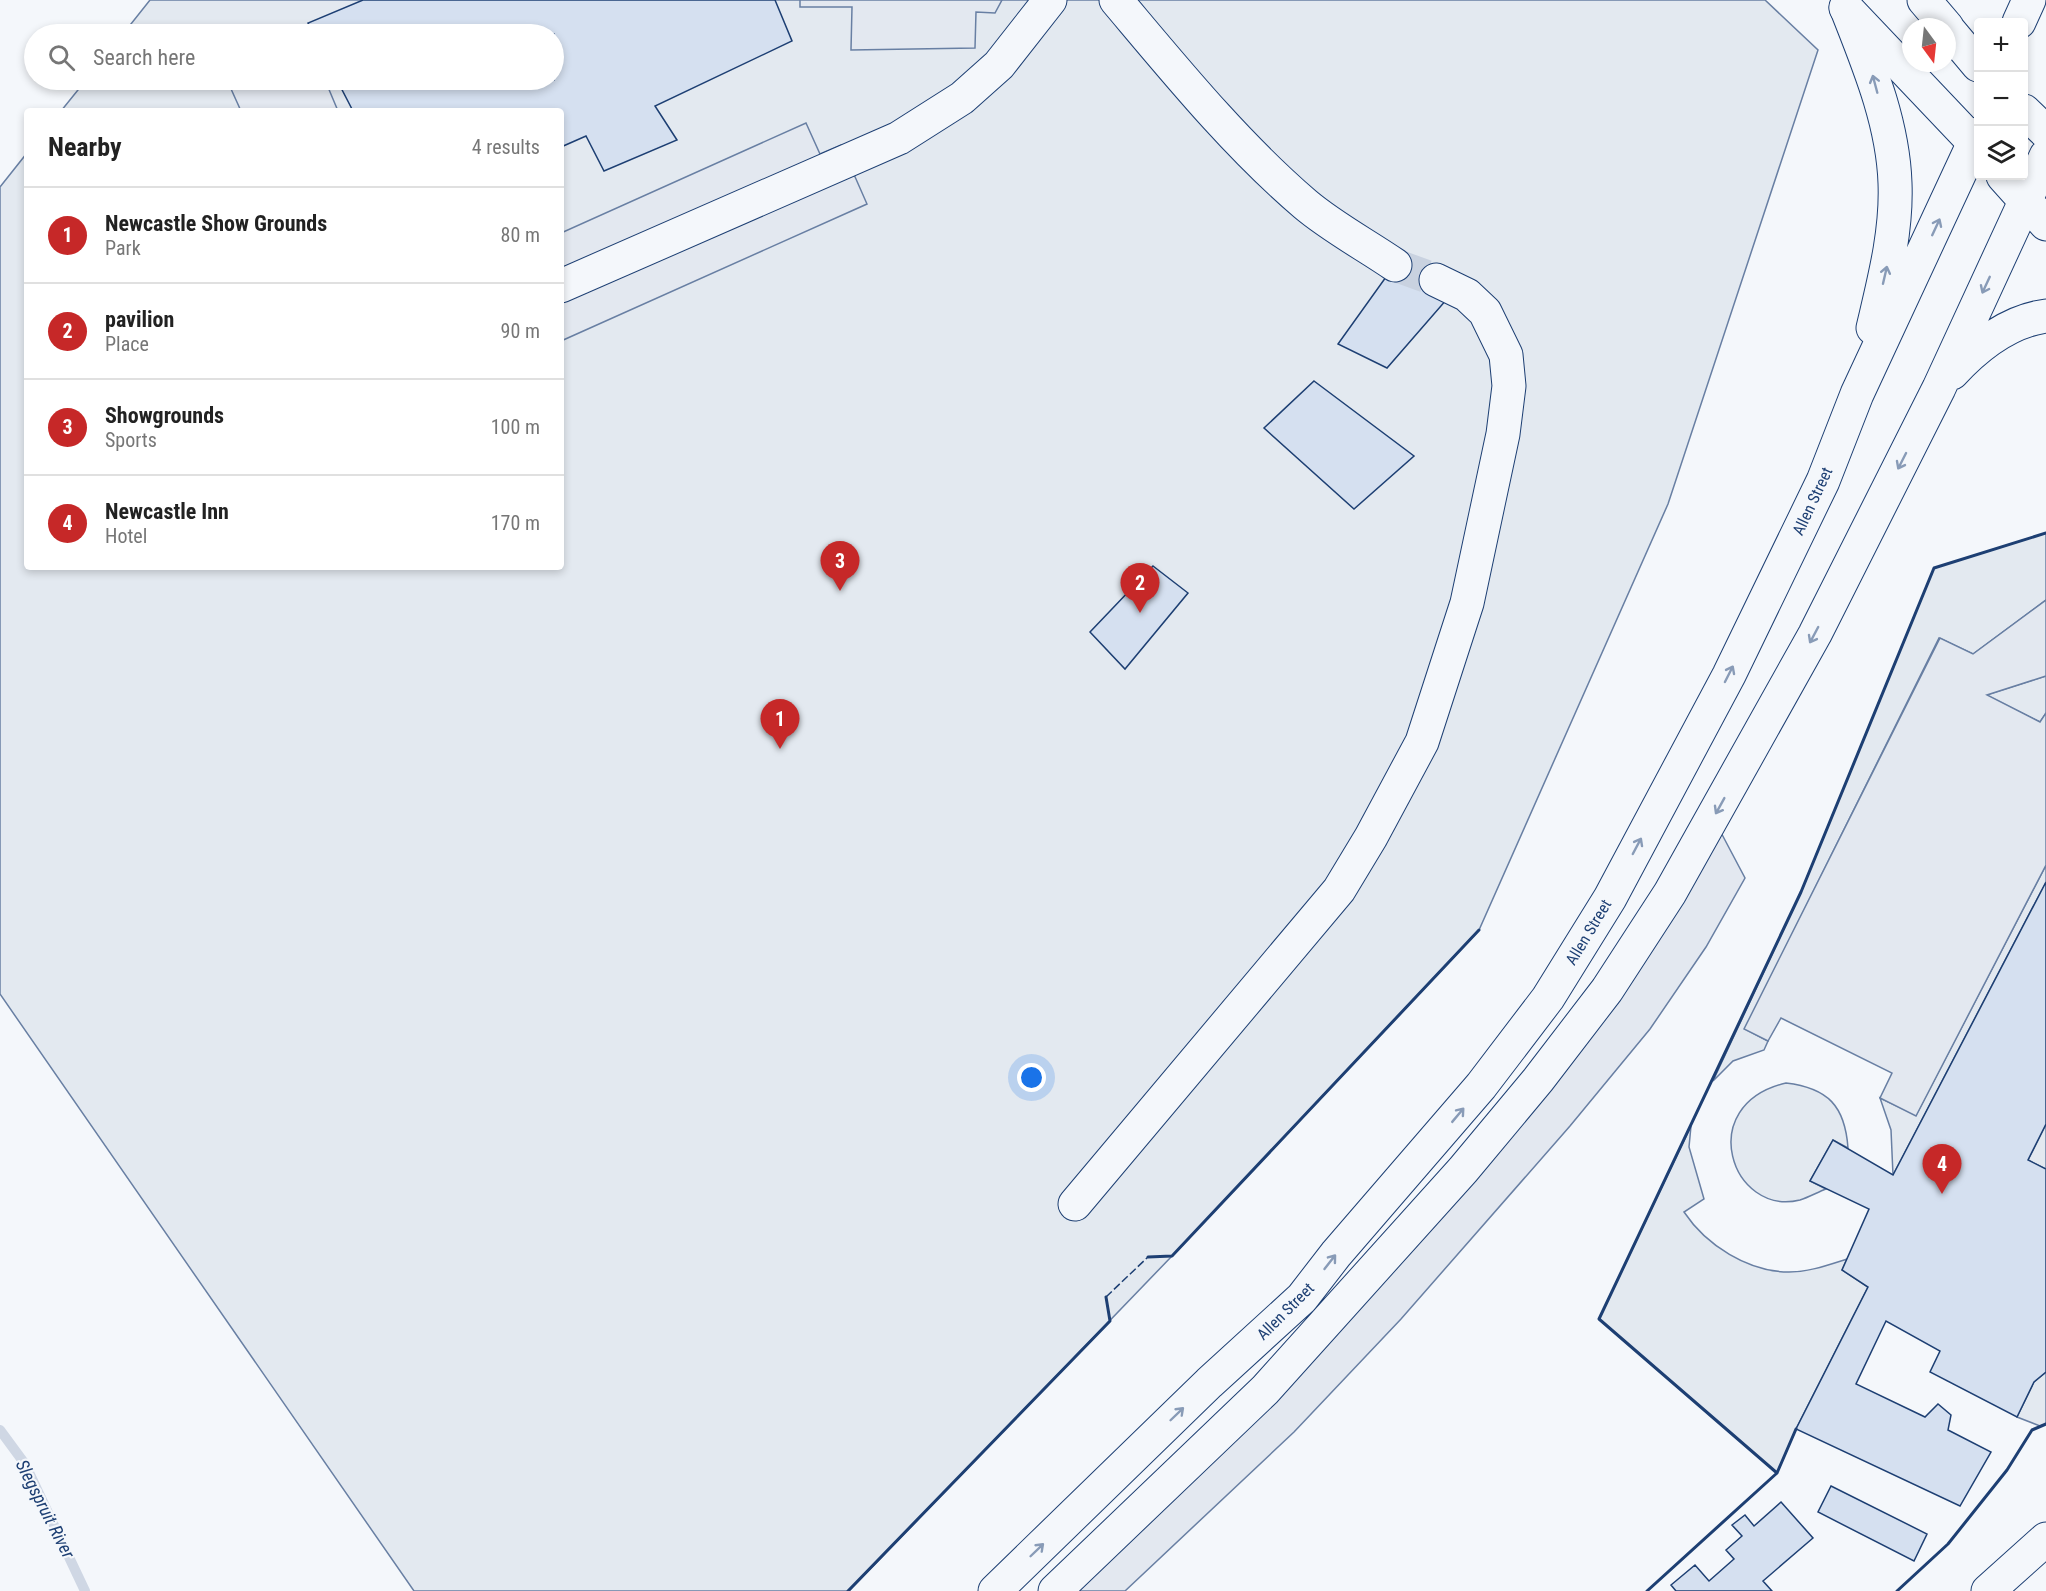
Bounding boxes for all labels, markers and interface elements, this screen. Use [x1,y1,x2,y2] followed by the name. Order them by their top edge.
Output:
[1902,18,1956,72] north arrow
[1974,18,2028,180] map controls
[1974,18,2028,72] button: +
[24,24,564,90] search box
[45,41,78,74] icon: search
[93,45,195,70] text: Search here
[1974,72,2028,126] button: −
[1868,74,1880,93] one-way arrow
[1974,126,2028,180] button: layers
[48,132,122,162] text: Nearby
[472,135,540,159] text: 4 results
[105,211,327,236] text: Newcastle Show Grounds
[1931,218,1943,236] one-way arrow
[62,223,73,247] text: 1
[501,223,540,247] text: 80 m
[105,236,141,260] text: Park
[1880,266,1892,285] one-way arrow
[1980,276,1992,294] one-way arrow
[105,307,174,332] text: pavilion
[62,319,73,343] text: 2
[501,319,540,343] text: 90 m
[105,332,149,356] text: Place
[105,403,224,428] text: Showgrounds
[62,415,73,439] text: 3
[491,415,540,439] text: 100 m
[105,428,157,452] text: Sports
[1895,452,1907,470] one-way arrow
[1788,464,1837,538] street label: Allen Street
[105,499,229,524] text: Newcastle Inn
[62,511,73,535] text: 4
[491,511,540,535] text: 170 m
[105,524,147,548] text: Hotel
[820,542,860,591] pin: 3
[1120,564,1160,613] pin: 2
[1808,626,1819,644] one-way arrow
[1724,666,1736,684] one-way arrow
[760,700,800,749] pin: 1
[1714,797,1726,814] one-way arrow
[1631,838,1643,855] one-way arrow
[1561,896,1616,968] street label: Allen Street
[1017,1063,1046,1092] your location
[1451,1107,1464,1123] one-way arrow
[1922,1144,1962,1194] pin: 4
[1323,1254,1336,1270] one-way arrow
[1253,1279,1318,1344] street label: Allen Street
[1169,1407,1184,1421] one-way arrow
[12,1456,80,1562] water label: Slegspruit River
[1030,1543,1045,1557] one-way arrow

